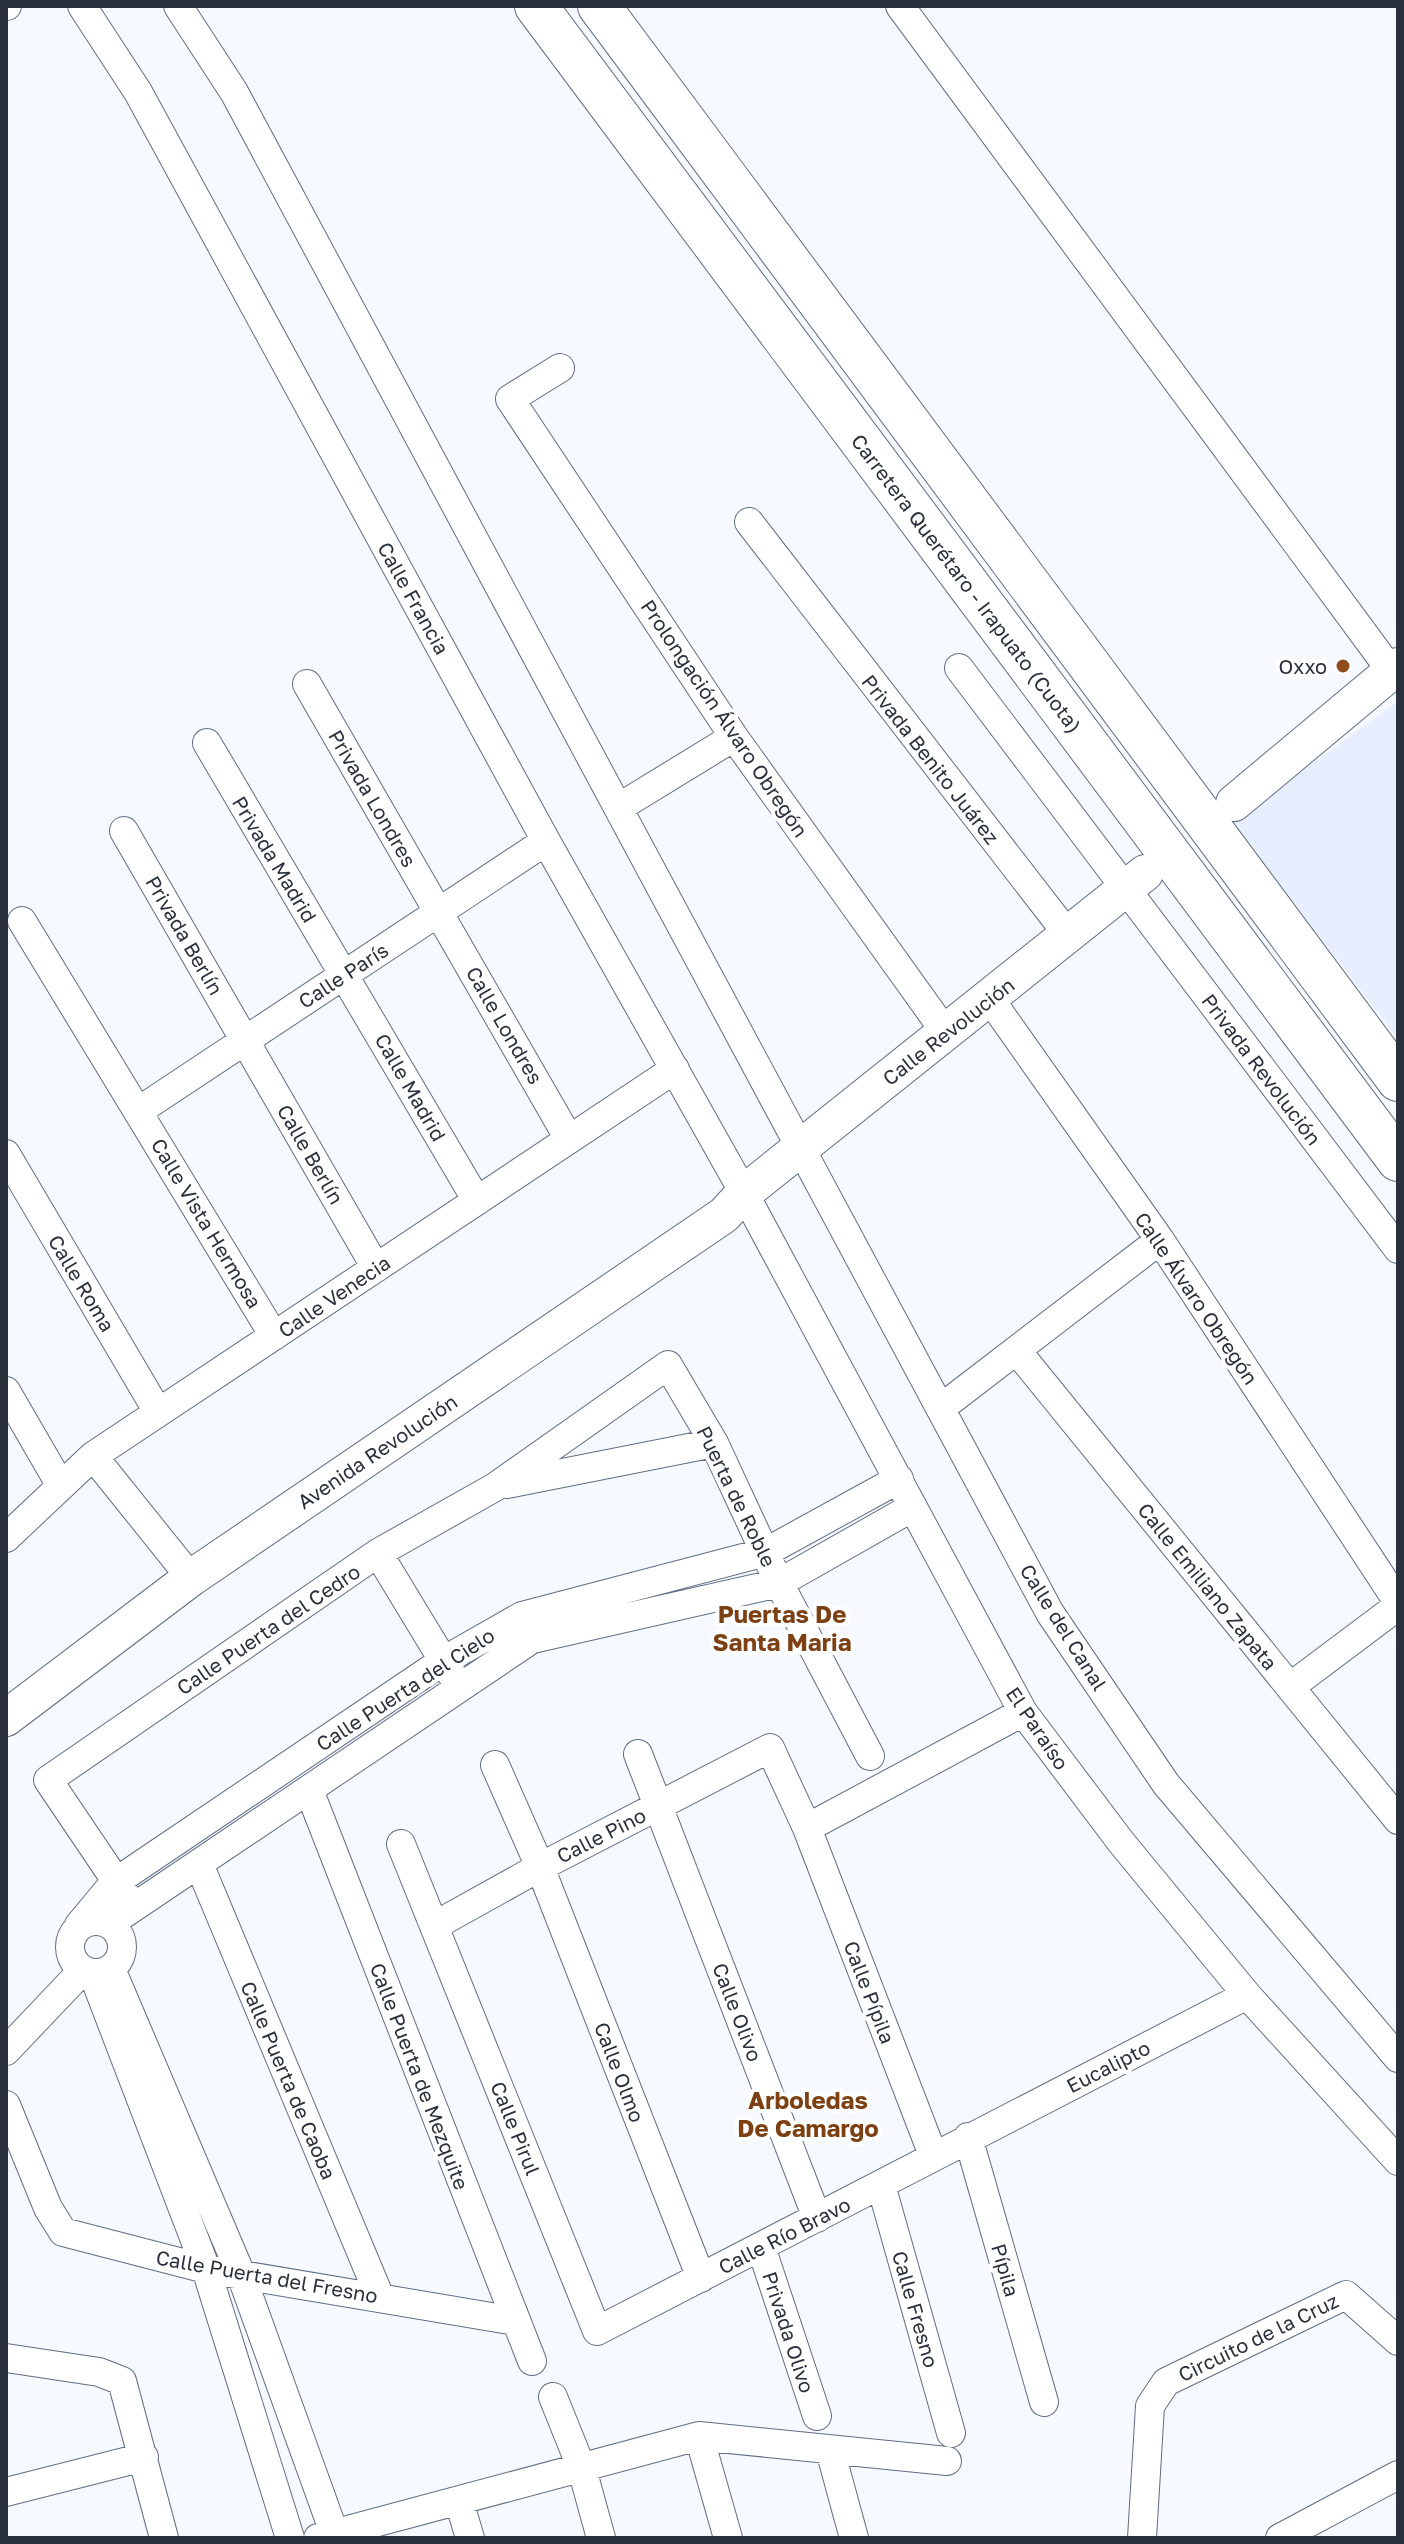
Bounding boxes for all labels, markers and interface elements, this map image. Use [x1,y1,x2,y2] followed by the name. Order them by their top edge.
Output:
[847,429,1087,737] street label: Carretera Querétaro - Irapuato (Cuota)
[373,538,455,658] street label: Calle Francia
[637,595,813,841] street label: Prolongación Álvaro Obregón
[1279,654,1327,678] place label: Oxxo
[1334,657,1352,675] marker: Oxxo
[857,670,1005,848] street label: Privada Benito Juárez
[324,725,422,871] street label: Privada Londres
[228,792,322,926] street label: Privada Madrid
[141,871,229,999] street label: Privada Berlín
[294,937,392,1013] street label: Calle París
[462,962,548,1088] street label: Calle Londres
[877,972,1019,1090] street label: Calle Revolución
[1197,989,1327,1149] street label: Privada Revolución
[371,1029,451,1145] street label: Calle Madrid
[273,1100,349,1208] street label: Calle Berlín
[147,1134,267,1312] street label: Calle Vista Hermosa
[1130,1207,1264,1389] street label: Calle Álvaro Obregón
[44,1230,120,1336] street label: Calle Roma
[274,1250,394,1342] street label: Calle Venecia
[293,1389,461,1513] street label: Avenida Revolución
[693,1422,781,1570] street label: Puerta de Roble
[1133,1498,1283,1674] street label: Calle Emiliano Zapata
[172,1559,364,1699] street label: Calle Puerta del Cedro
[1016,1559,1112,1695] street label: Calle del Canal
[712,1599,852,1656] district label: Puertas De Santa Maria
[311,1622,499,1756] street label: Calle Puerta del Cielo
[1002,1682,1074,1774] street label: El Paraíso
[552,1802,650,1868] street label: Calle Pino
[839,1937,901,2047] street label: Calle Pípila
[366,1959,474,2193] street label: Calle Puerta de Mezquite
[708,1959,768,2065] street label: Calle Olivo
[236,1977,342,2183] street label: Calle Puerta de Caoba
[590,2019,650,2125] street label: Calle Olmo
[1062,2035,1154,2097] street label: Eucalipto
[486,2078,546,2178] street label: Calle Pirul
[737,2085,879,2142] district label: Arboledas De Camargo
[714,2191,854,2279] street label: Calle Río Bravo
[987,2241,1025,2299] street label: Pípila
[154,2245,380,2307] street label: Calle Puerta del Fresno
[888,2248,944,2370] street label: Calle Fresno
[758,2268,820,2396] street label: Privada Olivo
[1174,2288,1342,2386] street label: Circuito de la Cruz

